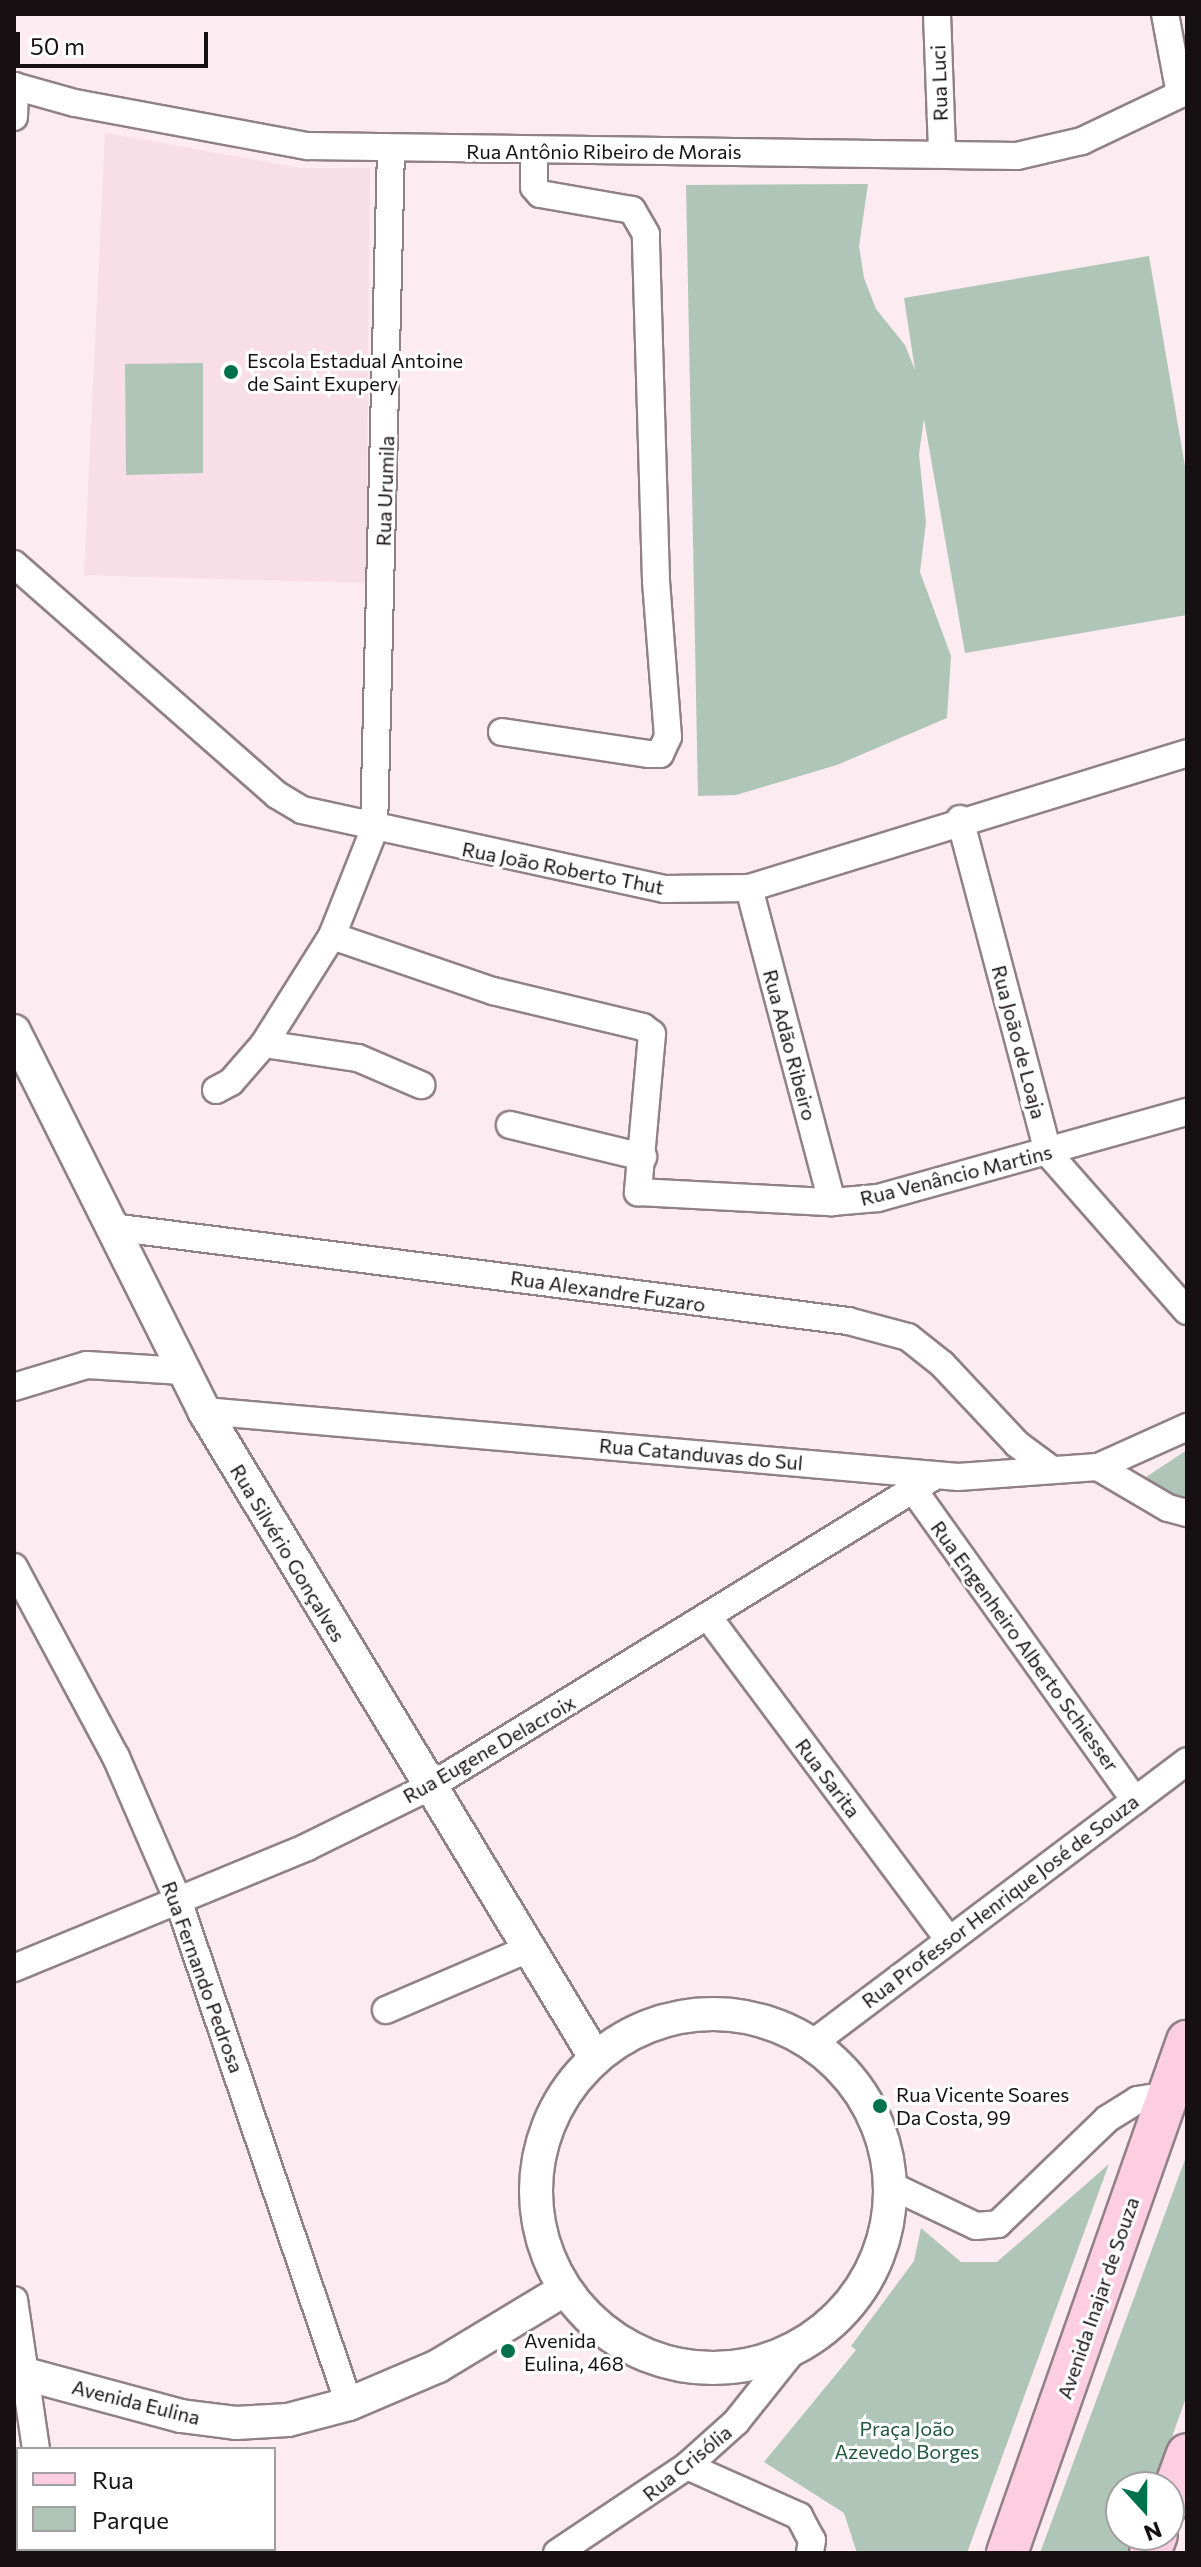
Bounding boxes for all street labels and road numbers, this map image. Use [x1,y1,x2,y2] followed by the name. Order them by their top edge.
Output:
[926,44,952,122] street label: Rua Luci
[466,139,742,163] street label: Rua Antônio Ribeiro de Morais
[371,435,399,547] street label: Rua Urumila
[460,837,666,899] street label: Rua João Roberto Thut
[987,963,1051,1121] street label: Rua João de Loaja
[758,967,822,1123] street label: Rua Adão Ribeiro
[858,1140,1054,1210] street label: Rua Venâncio Martins
[509,1265,707,1317] street label: Rua Alexandre Fuzaro
[598,1433,804,1475] street label: Rua Catanduvas do Sul
[225,1460,351,1646] street label: Rua Silvério Gonçalves
[926,1516,1124,1776] street label: Rua Engenheiro Alberto Schiesser
[399,1690,579,1808] street label: Rua Eugene Delacroix
[791,1734,865,1822] street label: Rua Sarita
[857,1789,1143,2013] street label: Rua Professor Henrique José de Souza
[157,1878,249,2076] street label: Rua Fernando Pedrosa
[1052,2194,1144,2402] street label: Avenida Inajar de Souza
[69,2374,203,2430] street label: Avenida Eulina
[638,2420,736,2506] street label: Rua Crisólia

